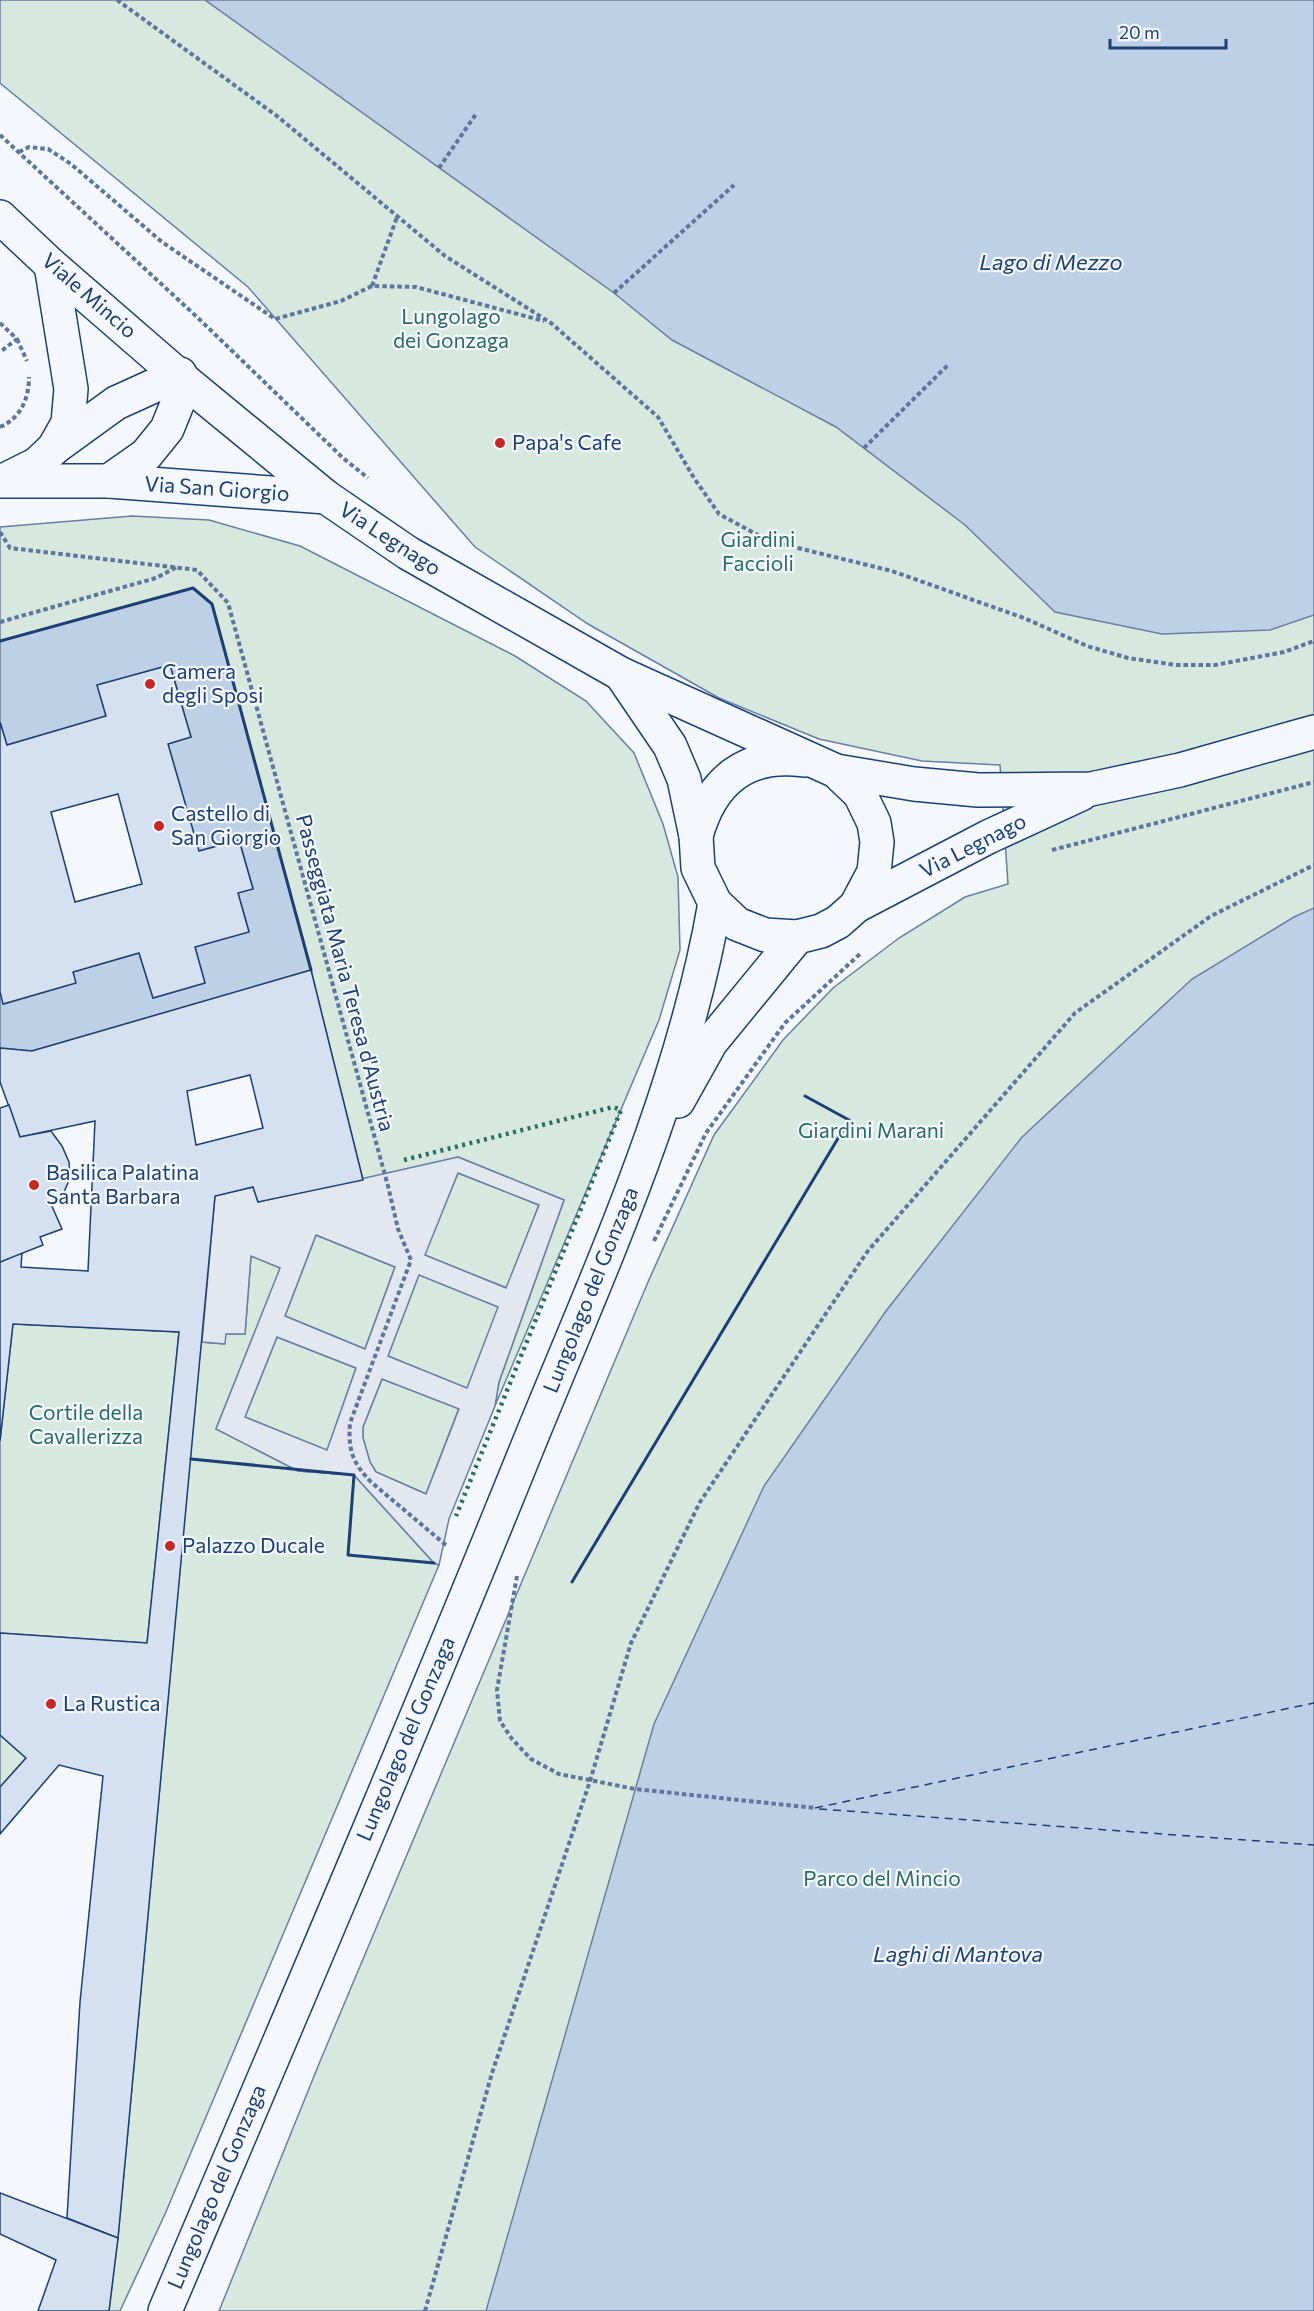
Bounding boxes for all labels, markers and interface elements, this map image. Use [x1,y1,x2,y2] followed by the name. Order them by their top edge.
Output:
[1110,12,1226,50] scale bar
[1119,21,1160,43] text: 20 m
[38,247,142,343] street label: Viale Mincio
[979,248,1123,275] water label: Lago di Mezzo
[393,303,509,352] park label: Lungolago dei Gonzaga
[512,429,622,454] place label: Papa's Cafe
[493,436,507,450] marker: Papa's Cafe
[144,470,290,505] street label: Via San Giorgio
[335,496,446,580] street label: Via Legnago
[721,526,795,575] park label: Giardini Faccioli
[162,658,263,707] place label: Camera degli Sposi
[143,677,157,691] marker: Camera degli Sposi
[171,800,281,849] place label: Castello di San Giorgio
[915,807,1030,882] street label: Via Legnago
[292,811,401,1134] street label: Passeggiata Maria Teresa d'Austria
[152,819,166,833] marker: Castello di San Giorgio
[798,1117,944,1142] park label: Giardini Marani
[46,1159,199,1208] place label: Basilica Palatina Santa Barbara
[27,1178,41,1192] marker: Basilica Palatina Santa Barbara
[537,1183,642,1396] street label: Lungolago del Gonzaga
[29,1399,143,1448] park label: Cortile della Cavallerizza
[182,1532,325,1557] place label: Palazzo Ducale
[163,1539,177,1553] marker: Palazzo Ducale
[350,1632,459,1844] street label: Lungolago del Gonzaga
[63,1690,161,1715] place label: La Rustica
[44,1697,58,1711] marker: La Rustica
[803,1865,961,1890] park label: Parco del Mincio
[873,1940,1043,1967] water label: Laghi di Mantova
[161,2080,270,2292] street label: Lungolago del Gonzaga

